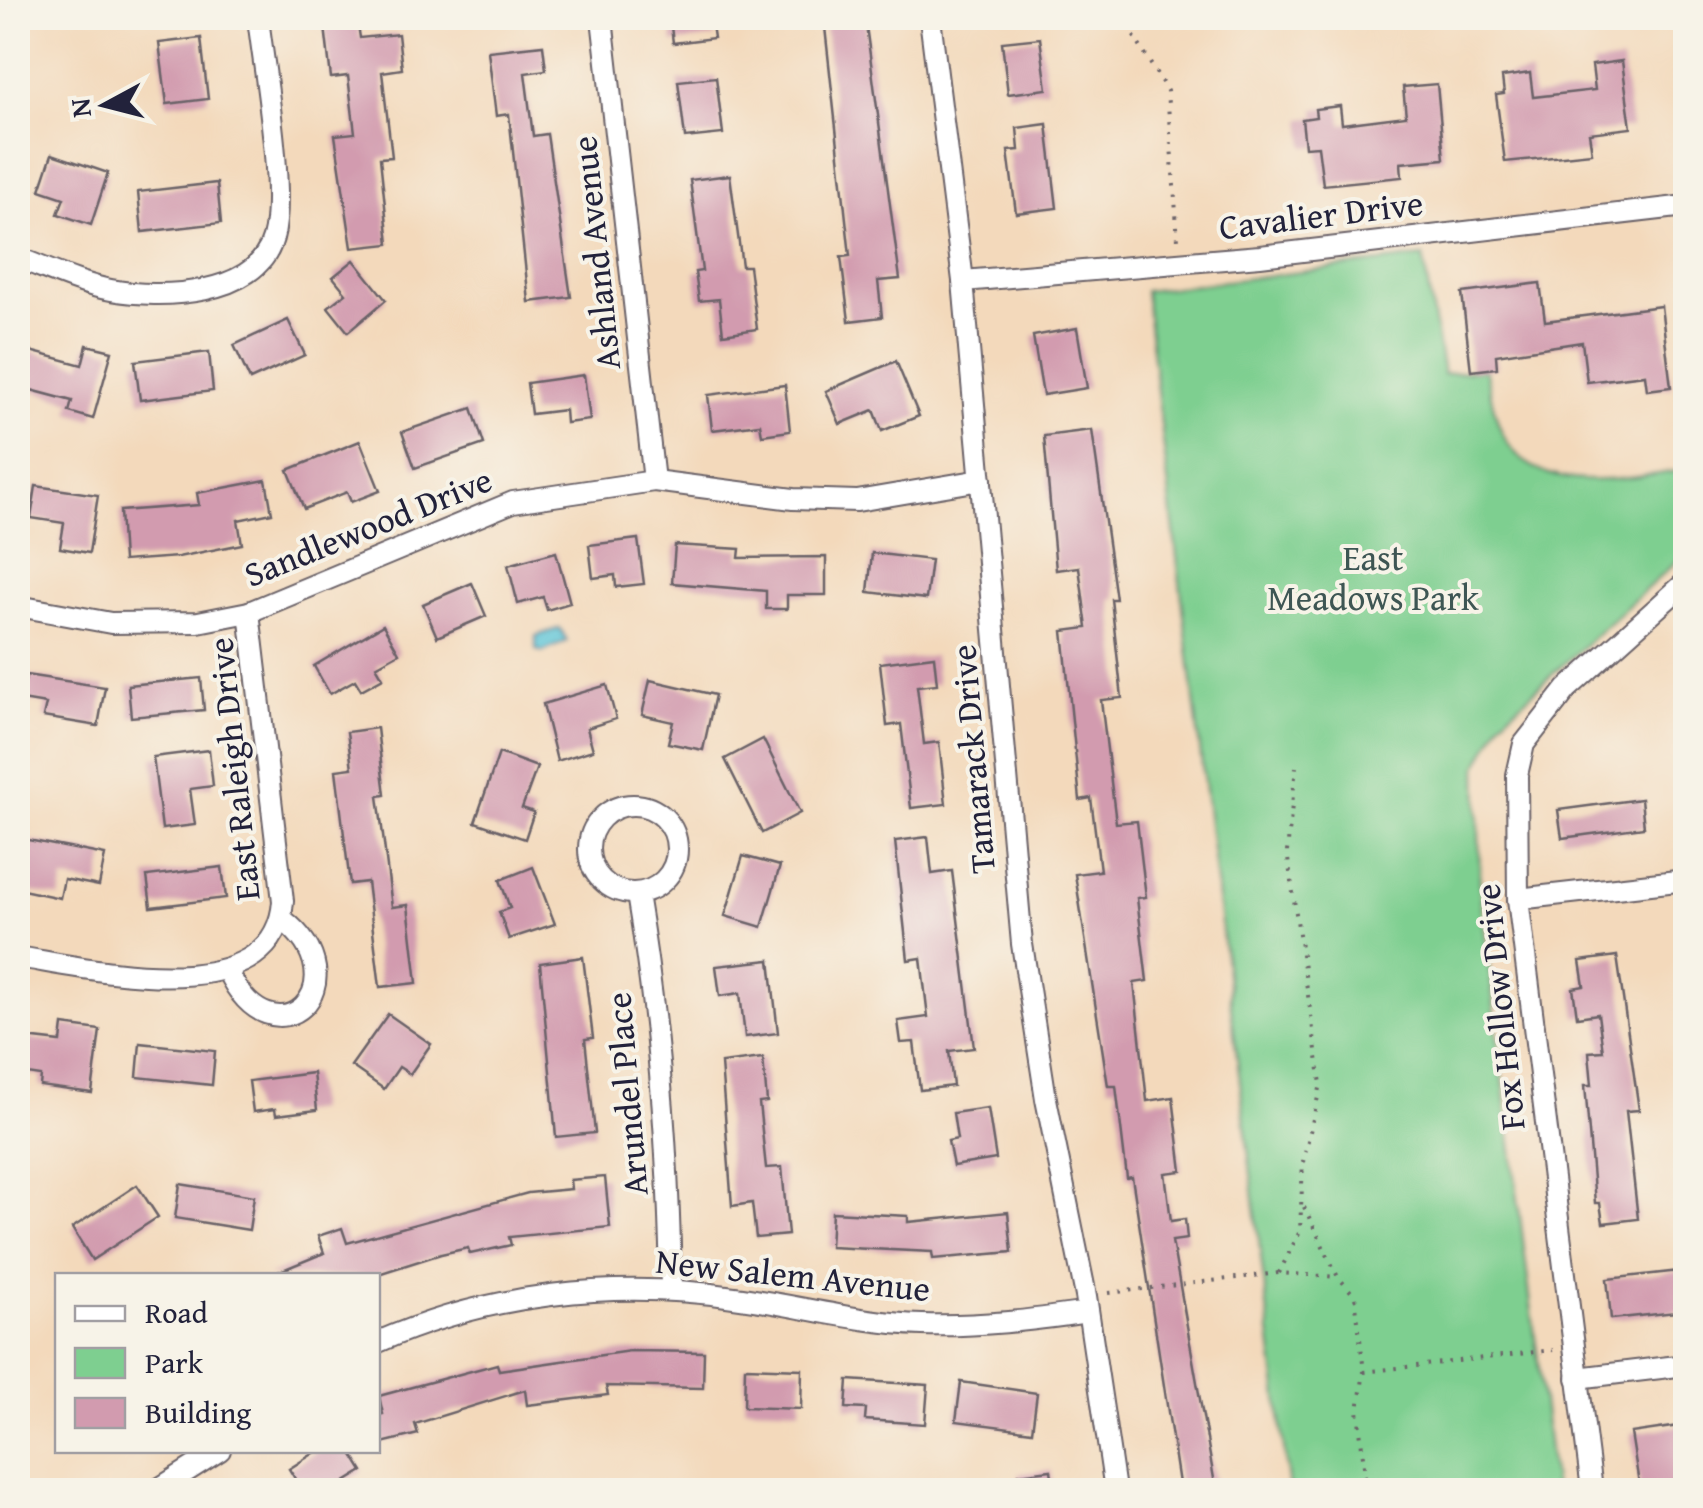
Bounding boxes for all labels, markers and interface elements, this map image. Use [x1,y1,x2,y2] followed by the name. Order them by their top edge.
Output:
[55,55,155,155] north arrow
[58,96,101,120] text: N
[558,134,633,372] street label: Ashland Avenue
[1216,177,1426,252] street label: Cavalier Drive
[236,454,499,599] street label: Sandlewood Drive
[1267,532,1479,623] park label: East Meadows Park
[194,635,273,903] street label: East Raleigh Drive
[937,642,1008,876] street label: Tamarack Drive
[1461,881,1538,1133] street label: Fox Hollow Drive
[592,990,661,1198] street label: Arundel Place
[653,1235,933,1314] street label: New Salem Avenue
[55,1273,380,1453] legend
[145,1290,208,1334] text: Road
[145,1340,204,1384] text: Park
[145,1390,251,1434] text: Building

